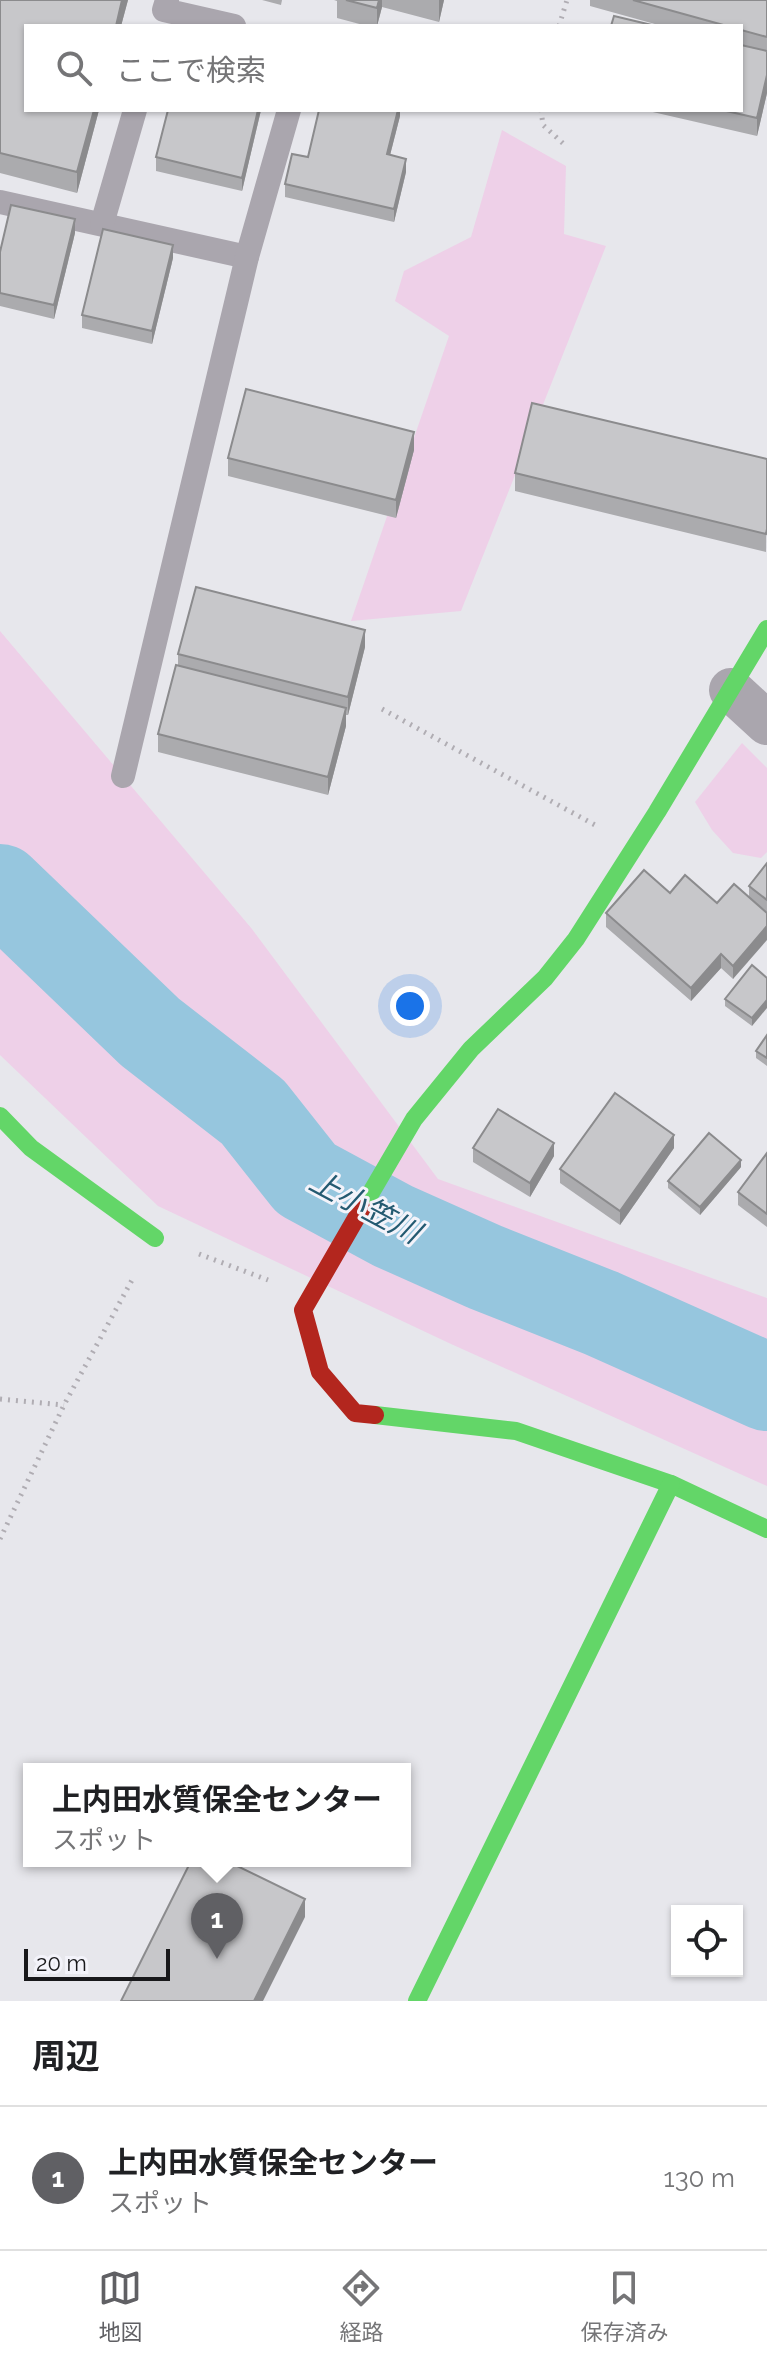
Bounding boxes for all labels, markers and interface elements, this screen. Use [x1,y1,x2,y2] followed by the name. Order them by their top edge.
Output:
[24,24,743,112] search box
[52,46,96,90] icon: search
[116,53,266,88] text: ここで検索
[390,986,430,1026] your location
[304,1163,429,1252] water label: 上小笠川
[23,1763,411,1867] popup
[52,1782,382,1817] text: 上内田水質保全センター
[52,1825,156,1855] text: スポット
[191,1893,243,1959] pin: 1
[671,1905,743,1977] map controls
[671,1905,743,1977] button: locate
[24,1945,170,1981] scale bar
[36,1950,87,1976] text: 20 m
[32,2036,100,2076] text: 周辺
[108,2145,438,2180] text: 上内田水質保全センター
[52,2163,64,2193] text: 1
[664,2163,735,2193] text: 130 m
[108,2188,212,2218] text: スポット
[98,2266,143,2346] tab: 地図
[339,2266,384,2346] tab: 経路
[580,2266,669,2346] tab: 保存済み

